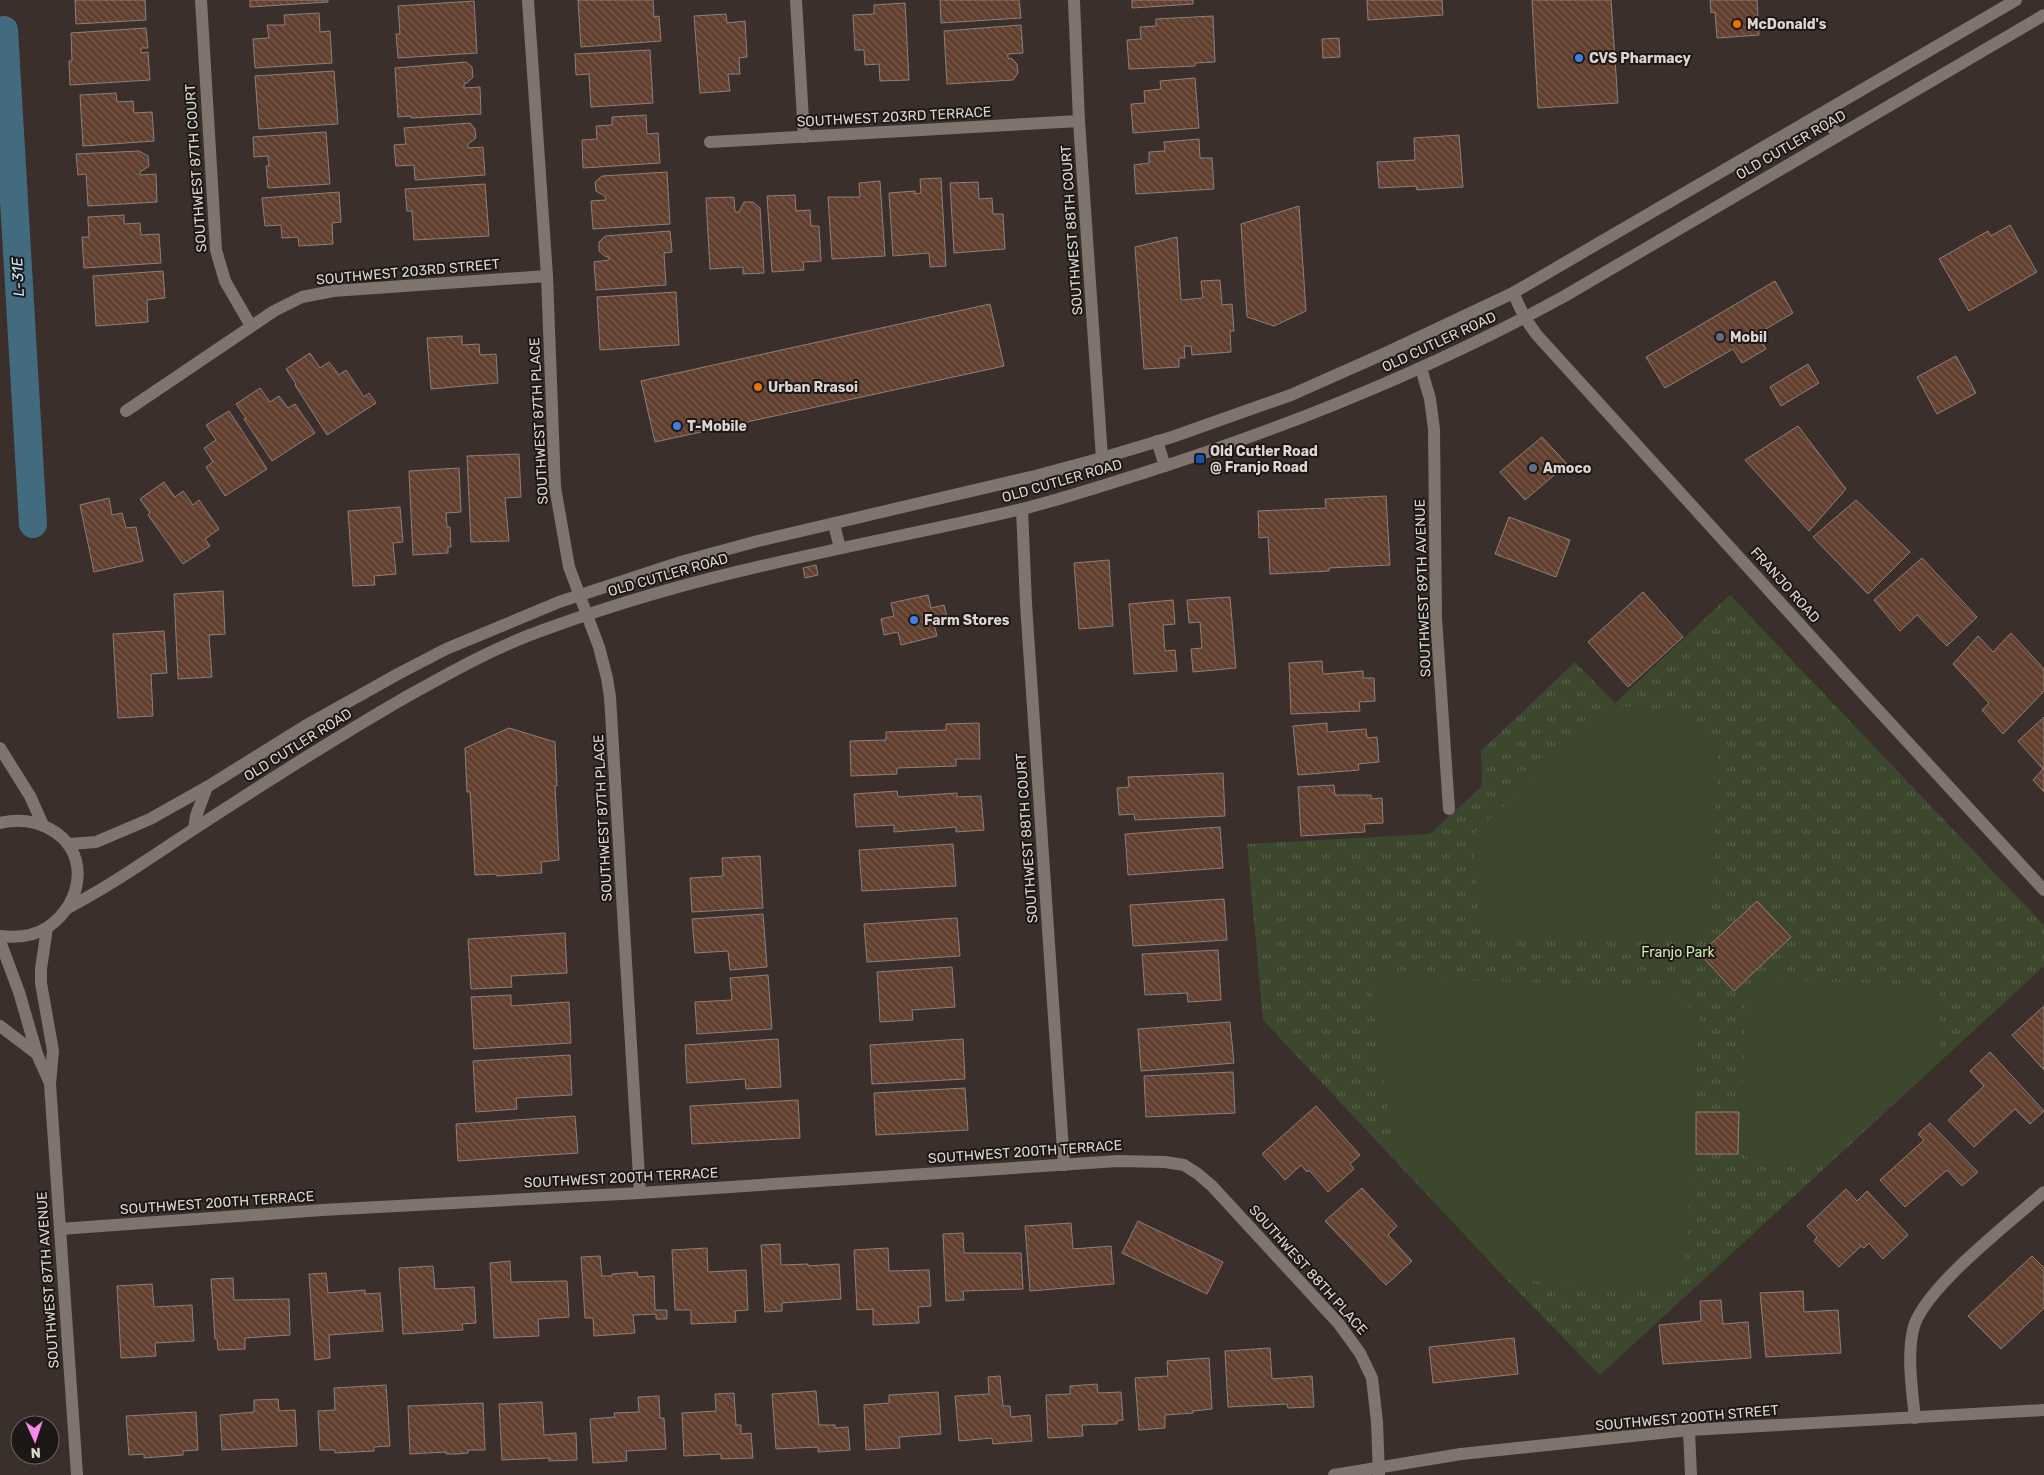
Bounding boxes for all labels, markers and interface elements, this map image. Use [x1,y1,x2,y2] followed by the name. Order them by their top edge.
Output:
[1747,16,1827,33] place label: McDonald's
[1731,18,1743,30] marker: McDonald's
[1589,50,1691,67] place label: CVS Pharmacy
[1573,52,1585,64] marker: CVS Pharmacy
[182,83,210,253] street label: SOUTHWEST 87TH COURT
[796,103,992,131] street label: SOUTHWEST 203RD TERRACE
[1733,107,1849,183] street label: OLD CUTLER ROAD
[1058,144,1086,316] street label: SOUTHWEST 88TH COURT
[8,256,28,297] water label: L-31E
[315,256,501,288] street label: SOUTHWEST 203RD STREET
[1379,308,1499,376] street label: OLD CUTLER ROAD
[1730,329,1767,346] place label: Mobil
[1714,331,1726,343] marker: Mobil
[526,337,552,505] street label: SOUTHWEST 87TH PLACE
[768,379,858,396] place label: Urban Rrasoi
[752,381,764,393] marker: Urban Rrasoi
[687,418,747,435] place label: T-Mobile
[671,420,683,432] marker: T-Mobile
[1210,443,1318,476] place label: Old Cutler Road @ Franjo Road
[1194,453,1206,465] marker: Old Cutler Road @ Franjo Road
[1000,456,1124,506] street label: OLD CUTLER ROAD
[1543,460,1591,477] place label: Amoco
[1527,462,1539,474] marker: Amoco
[1411,499,1435,677] street label: SOUTHWEST 89TH AVENUE
[1747,544,1823,626] street label: FRANJO ROAD
[606,550,730,600] street label: OLD CUTLER ROAD
[924,612,1010,629] place label: Farm Stores
[908,614,920,626] marker: Farm Stores
[241,705,355,785] street label: OLD CUTLER ROAD
[590,734,616,902] street label: SOUTHWEST 87TH PLACE
[1013,752,1041,924] street label: SOUTHWEST 88TH COURT
[1641,944,1716,961] park label: Franjo Park
[927,1137,1123,1167] street label: SOUTHWEST 200TH TERRACE
[523,1164,719,1192] street label: SOUTHWEST 200TH TERRACE
[119,1188,315,1218] street label: SOUTHWEST 200TH TERRACE
[33,1191,63,1369] street label: SOUTHWEST 87TH AVENUE
[1245,1202,1371,1338] street label: SOUTHWEST 88TH PLACE
[1595,1402,1779,1434] street label: SOUTHWEST 200TH STREET
[10,1415,60,1465] north arrow
[30,1444,41,1461] text: N

